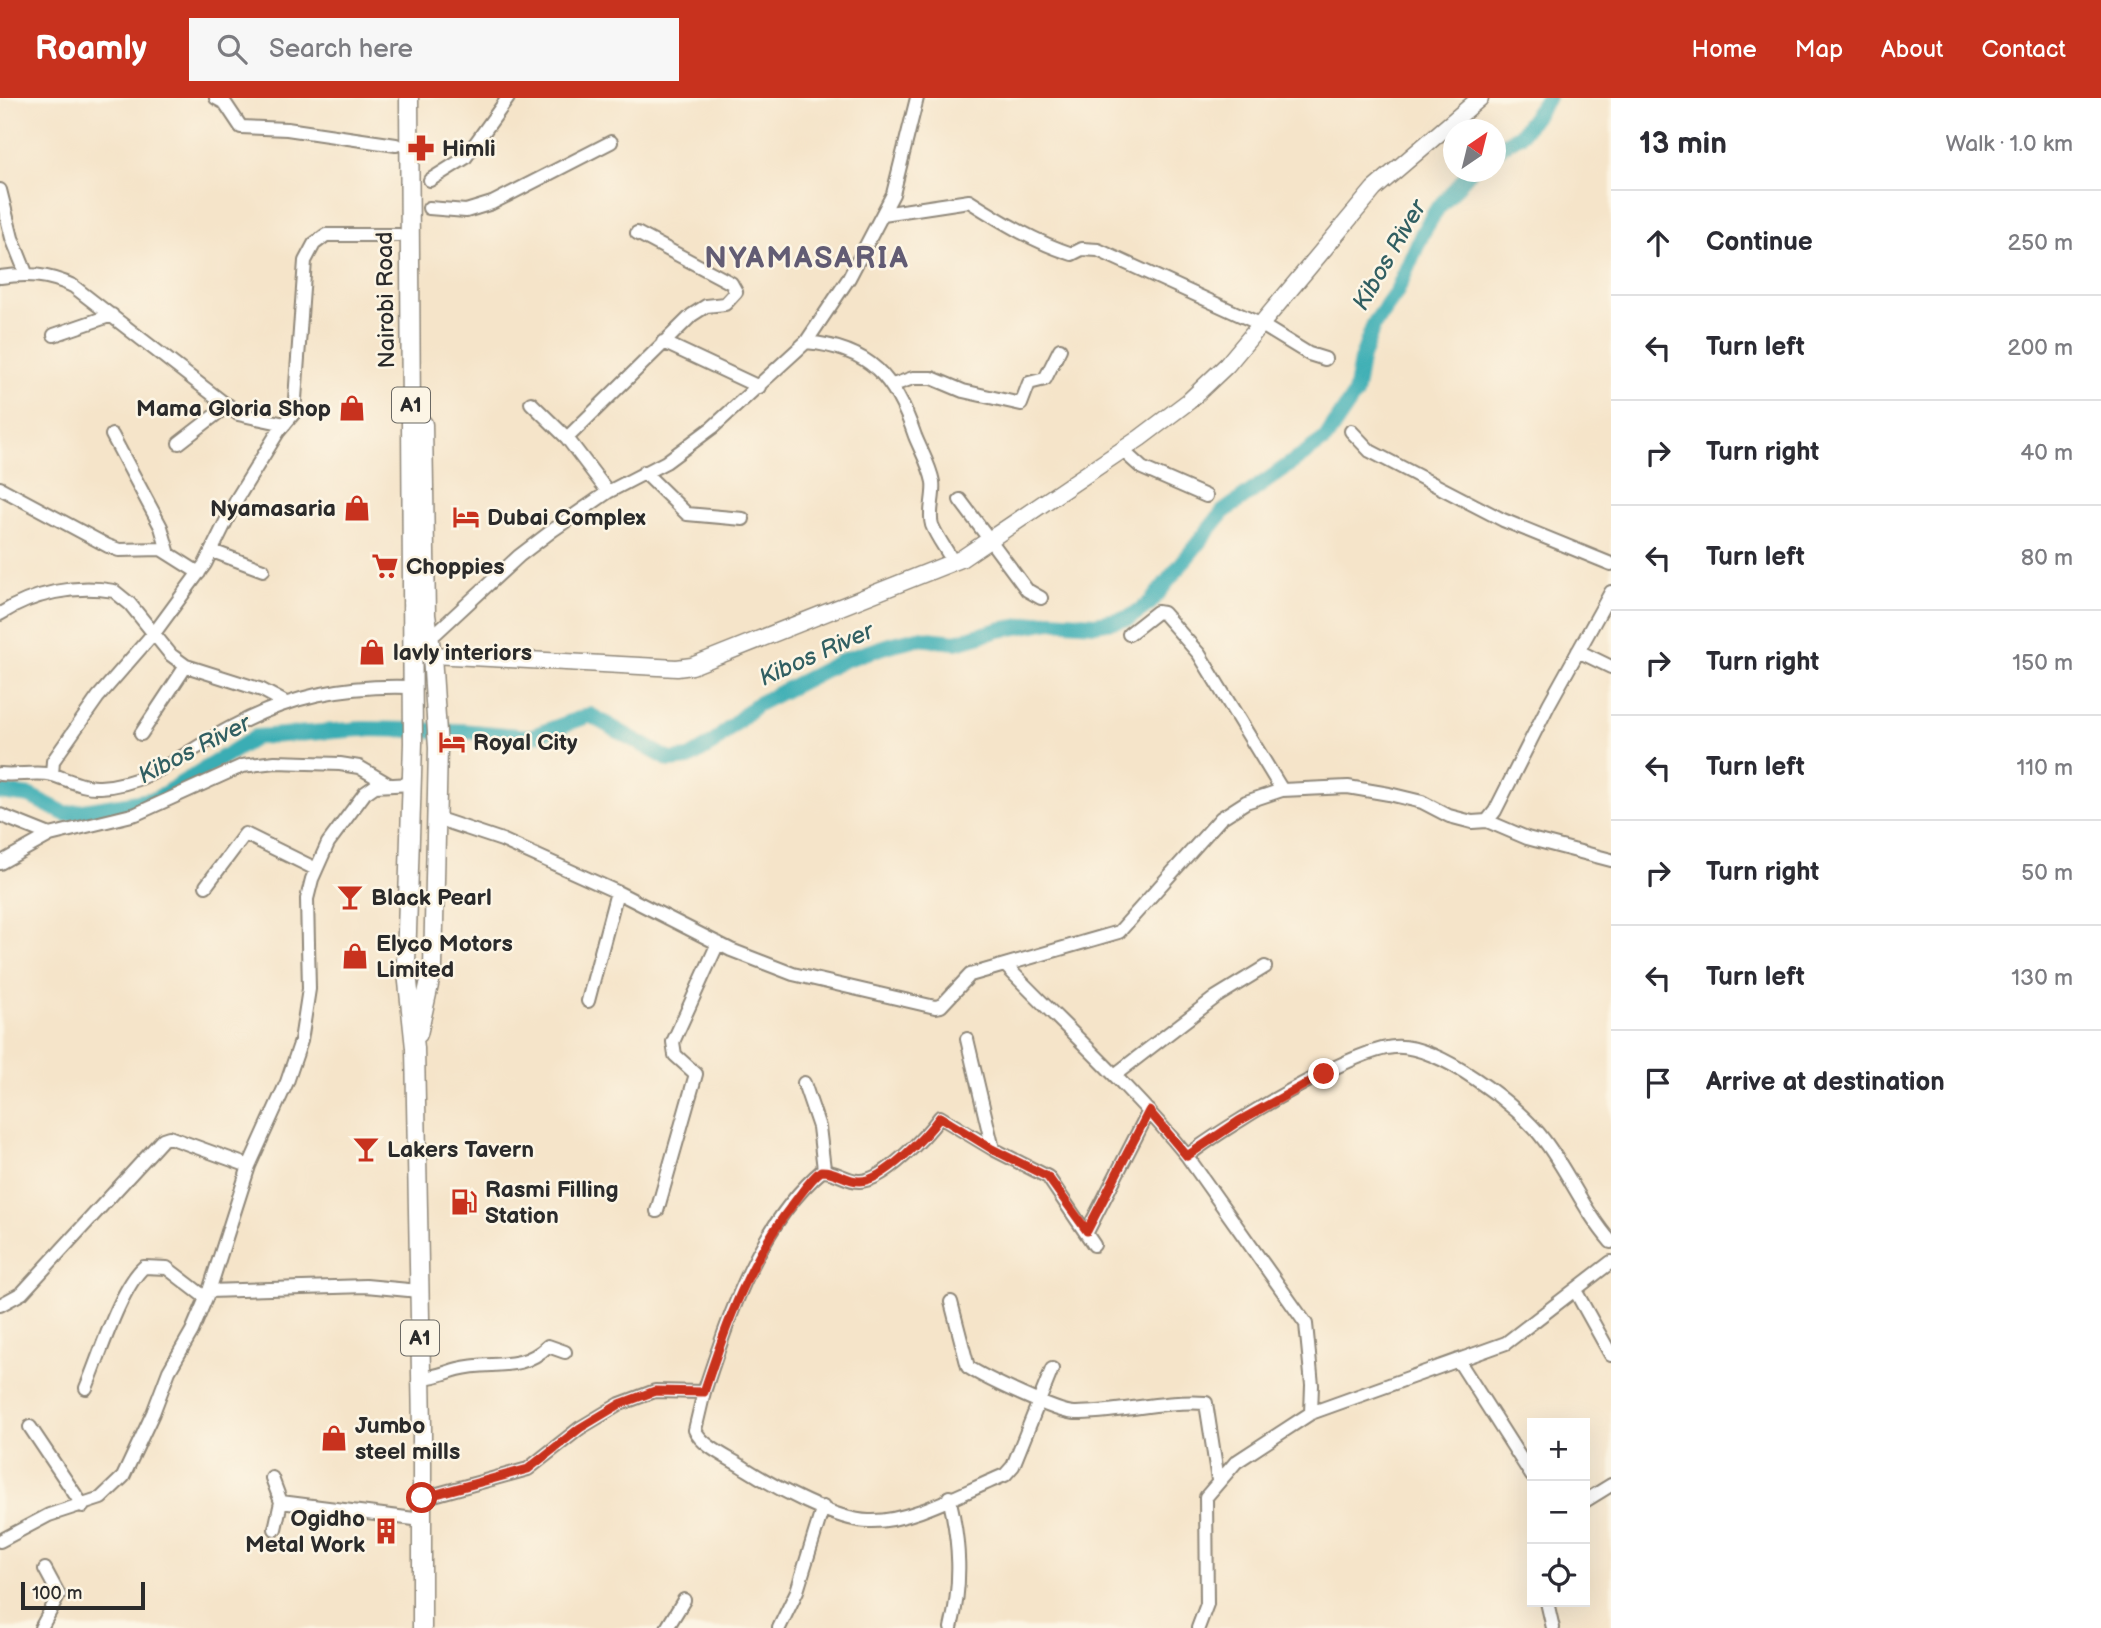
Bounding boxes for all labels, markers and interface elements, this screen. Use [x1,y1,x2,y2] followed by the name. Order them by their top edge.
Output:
[189,18,679,81] search box
[35,29,147,69] text: Roamly
[213,30,251,68] icon: search
[269,34,413,65] text: Search here
[1692,35,1757,64] text: Home
[1795,35,1843,64] text: Map
[1881,35,1943,64] text: About
[1981,35,2066,64] text: Contact
[1443,119,1506,182] north arrow
[1639,126,1727,162] text: 13 min
[1946,130,2073,158] text: Walk · 1.0 km
[406,133,436,163] pharmacy icon: Himli
[442,135,496,163] place label: Himli
[1346,193,1434,315] water label: Kibos River
[1639,224,1677,262] icon: ahead
[1706,227,1813,258] text: Continue
[2007,229,2073,257] text: 250 m
[371,231,401,369] street label: Nairobi Road
[704,241,910,277] district label: NYAMASARIA
[1639,329,1677,367] icon: left
[1706,332,1805,363] text: Turn left
[2007,334,2073,362] text: 200 m
[392,388,430,422] road number: A1
[337,393,367,423] shop icon: Mama Gloria Shop
[136,395,331,423] place label: Mama Gloria Shop
[1639,434,1677,472] icon: right
[1706,437,1819,468] text: Turn right
[2020,439,2073,467] text: 40 m
[342,493,372,523] shop icon: Nyamasaria
[210,495,336,523] place label: Nyamasaria
[451,502,481,532] hotel icon: Dubai Complex
[487,504,647,532] place label: Dubai Complex
[1639,539,1677,577] icon: left
[1706,542,1805,573] text: Turn left
[2021,544,2073,572] text: 80 m
[370,551,400,581] supermarket icon: Choppies
[406,553,505,581] place label: Choppies
[754,615,880,693] water label: Kibos River
[357,637,387,667] shop icon: lavly interiors
[393,639,532,667] place label: lavly interiors
[1639,644,1677,682] icon: right
[1706,647,1819,678] text: Turn right
[2012,649,2073,677] text: 150 m
[133,708,257,790] water label: Kibos River
[437,727,467,757] hotel icon: Royal City
[473,729,578,757] place label: Royal City
[1639,749,1677,787] icon: left
[1706,752,1805,783] text: Turn left
[2016,754,2073,782] text: 110 m
[1639,854,1677,892] icon: right
[1706,857,1819,888] text: Turn right
[2021,859,2073,887] text: 50 m
[335,882,365,912] bar icon: Black Pearl
[371,884,492,912] place label: Black Pearl
[376,930,513,984] place label: Elyco Motors Limited
[340,941,370,971] shop icon: Elyco Motors Limited
[1639,959,1677,997] icon: left
[1706,962,1805,993] text: Turn left
[2011,964,2073,992] text: 130 m
[1308,1058,1339,1089] route end
[1639,1064,1677,1102] icon: arrive
[1706,1067,1945,1098] text: Arrive at destination
[351,1134,381,1164] bar icon: Lakers Tavern
[387,1136,534,1164] place label: Lakers Tavern
[485,1176,619,1230] place label: Rasmi Filling Station
[449,1187,479,1217] fuel station icon: Rasmi Filling Station
[401,1320,439,1356] road number: A1
[355,1412,460,1466] place label: Jumbo steel mills
[1527,1418,1590,1607] map controls
[1527,1418,1590,1481] button: +
[319,1423,349,1453] shop icon: Jumbo steel mills
[1527,1481,1590,1544] button: −
[406,1482,437,1513] route start
[245,1505,365,1559] place label: Ogidho Metal Work
[371,1516,401,1546] building icon: Ogidho Metal Work
[1527,1544,1590,1607] button: locate
[21,1579,145,1611] scale bar
[32,1582,83,1605] text: 100 m

